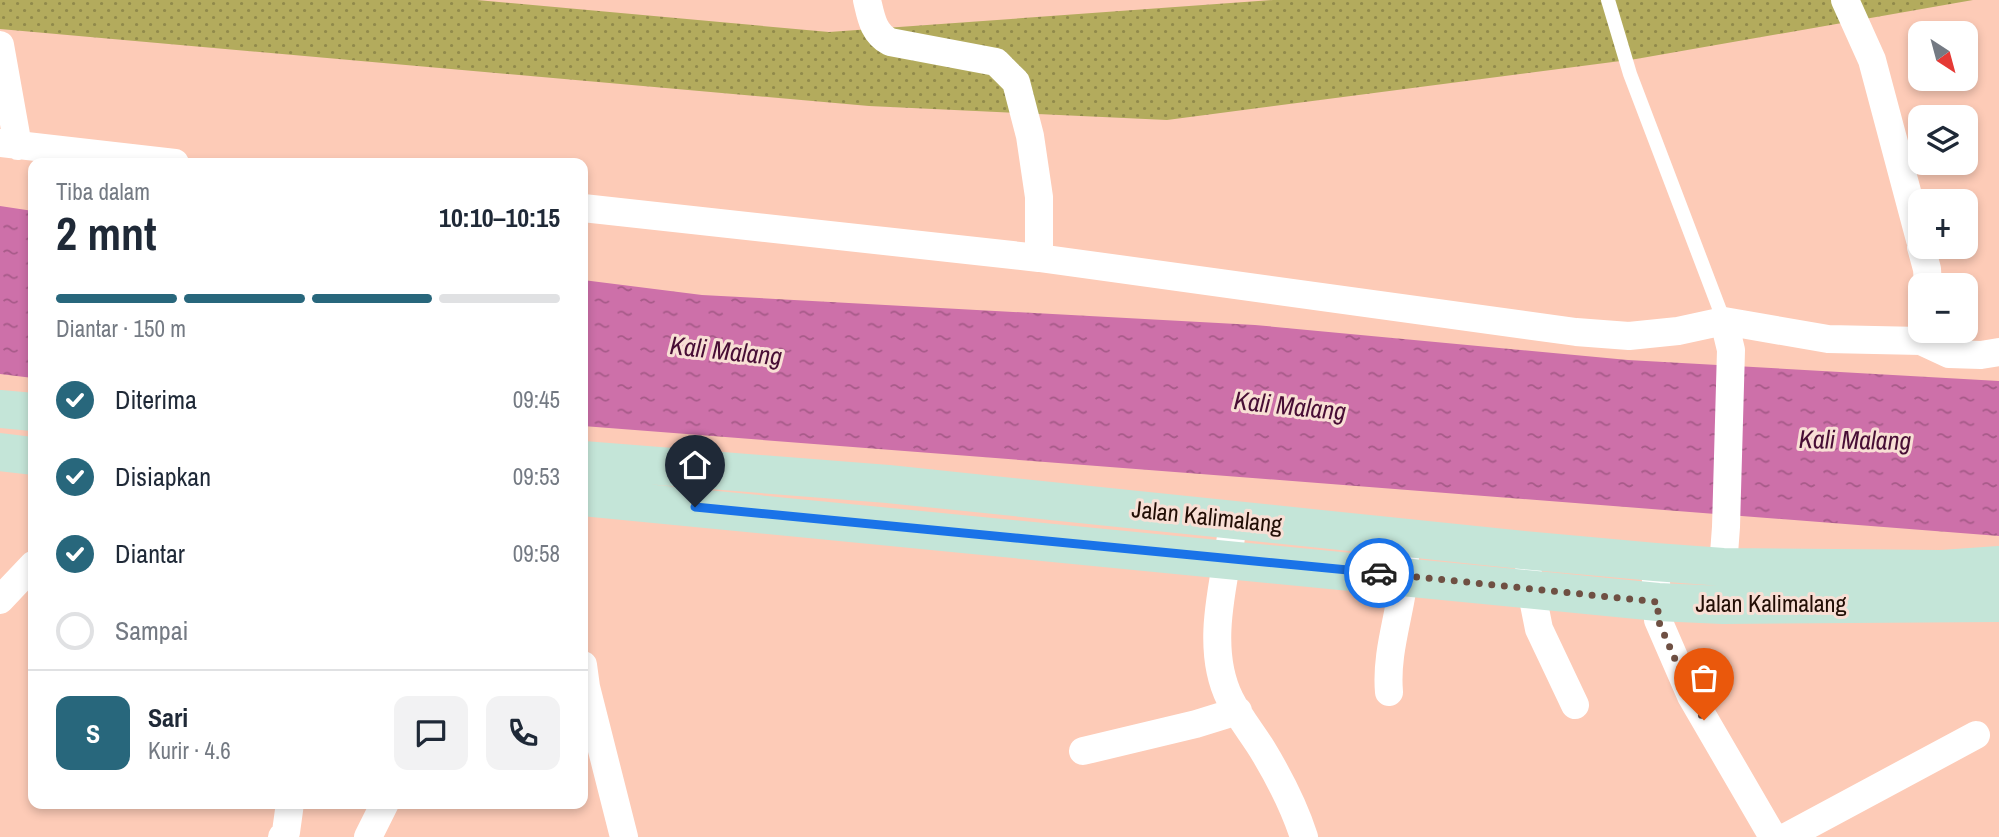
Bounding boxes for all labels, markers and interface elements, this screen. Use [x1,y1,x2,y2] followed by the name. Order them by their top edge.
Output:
[1908,21,1978,91] north arrow
[1908,21,1978,343] map controls
[1908,105,1978,175] button: layers
[56,176,150,207] text: Tiba dalam
[1908,189,1978,259] button: +
[439,200,560,235] text: 10:10–10:15
[56,202,157,264] text: 2 mnt
[1908,273,1978,343] button: −
[56,313,186,344] text: Diantar · 150 m
[668,327,784,374] water label: Kali Malang
[56,381,94,419] icon: check
[115,382,197,417] text: Diterima
[1232,382,1348,429] water label: Kali Malang
[513,384,560,415] text: 09:45
[1798,421,1912,458] water label: Kali Malang
[665,435,725,507] pin
[676,446,714,484] icon: home
[56,458,94,496] icon: check
[115,459,211,494] text: Disiapkan
[513,461,560,492] text: 09:53
[1130,492,1284,540] street label: Jalan Kalimalang
[56,535,94,573] icon: check
[115,536,185,571] text: Diantar
[513,538,560,569] text: 09:58
[1344,538,1414,608] courier
[1360,554,1398,592] icon: car
[1696,587,1847,619] street label: Jalan Kalimalang
[115,613,188,648] text: Sampai
[1674,648,1734,720] pin
[1685,659,1723,697] icon: bag
[394,696,468,770] button: chat
[486,696,560,770] button: phone
[148,700,188,735] text: Sari
[86,716,100,751] text: S
[148,735,231,766] text: Kurir · 4.6

